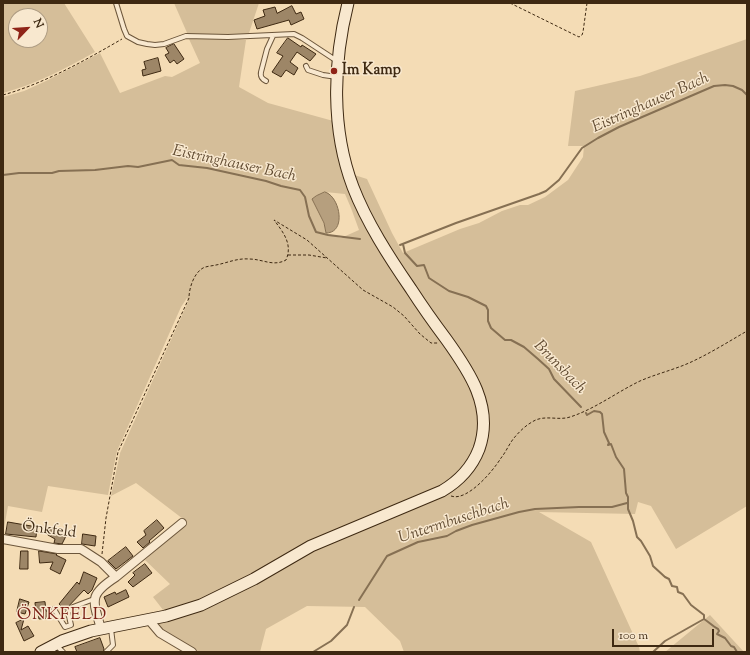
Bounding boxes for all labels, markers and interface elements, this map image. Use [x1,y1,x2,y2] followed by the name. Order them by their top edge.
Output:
[8,8,48,48] north arrow
[29,16,47,31] text: N
[342,62,401,80] place label: Im Kamp
[329,66,339,76] marker: Im Kamp
[590,70,712,138] water label: Eistringhauser Bach
[170,143,298,187] water label: Eistringhauser Bach
[529,337,589,399] water label: Brunsbach
[396,495,512,549] water label: Untermbuschbach
[21,519,77,543] street label: Önkfeld
[17,606,107,626] district label: ÖNKFELD
[614,621,716,647] scale bar
[619,627,648,645] text: 100 m

